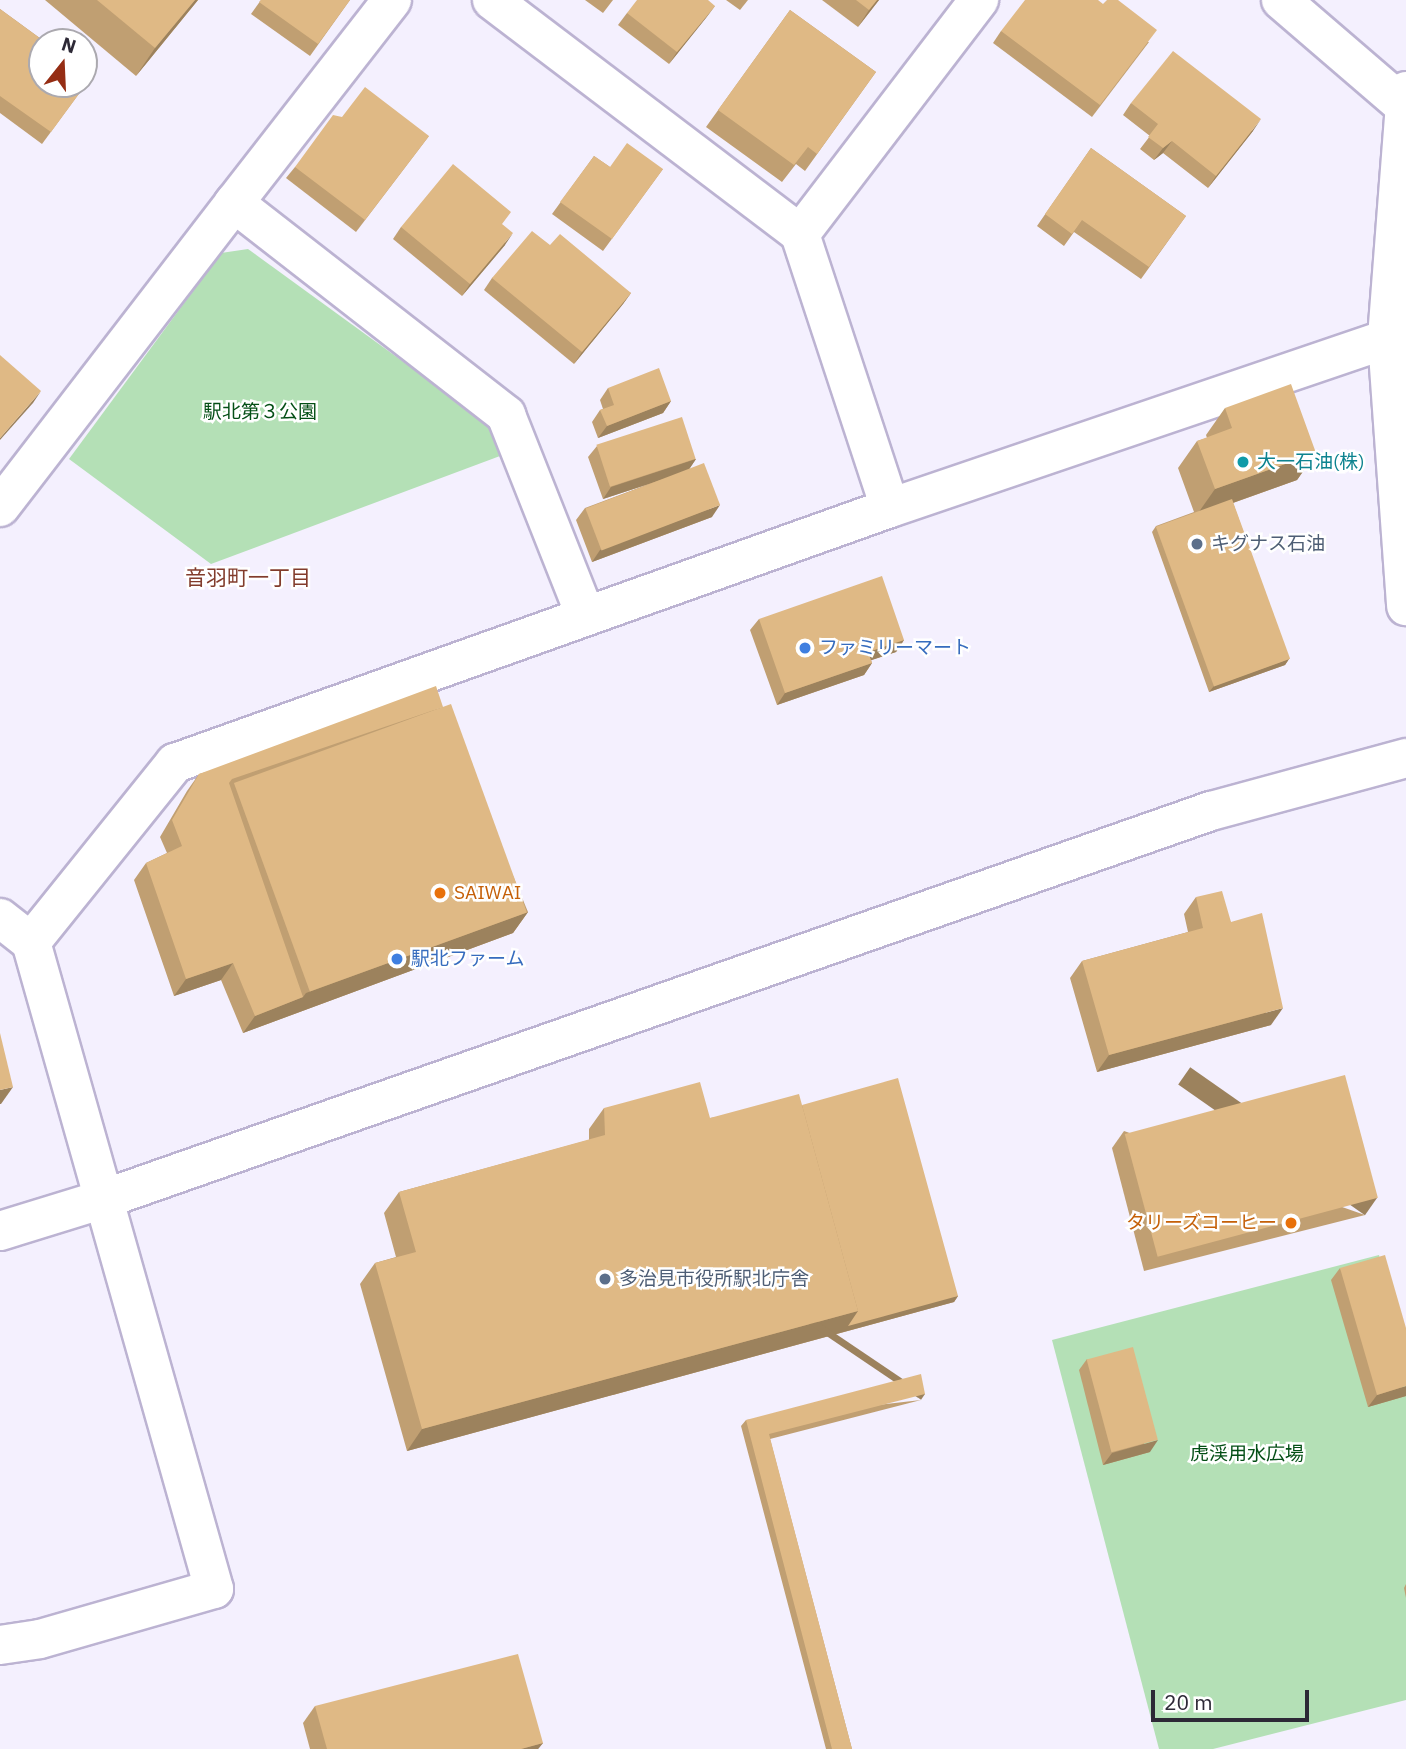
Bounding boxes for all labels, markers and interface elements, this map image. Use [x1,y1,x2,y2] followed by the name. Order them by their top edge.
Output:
[28,28,98,98] north arrow
[59,31,79,58] text: N
[203,401,317,423] park label: 駅北第３公園
[1257,451,1365,473] place label: 大一石油(株)
[1235,454,1251,470] marker: 大一石油(株)
[1211,533,1325,555] place label: キグナス石油
[1189,536,1205,552] marker: キグナス石油
[185,564,311,590] district label: 音羽町一丁目
[819,637,971,659] place label: ファミリーマート
[797,640,813,656] marker: ファミリーマート
[454,882,521,904] place label: SAIWAI
[432,885,448,901] marker: SAIWAI
[411,948,525,970] place label: 駅北ファーム
[389,951,405,967] marker: 駅北ファーム
[1125,1212,1277,1234] place label: タリーズコーヒー
[1283,1215,1299,1231] marker: タリーズコーヒー
[619,1268,809,1290] place label: 多治見市役所駅北庁舎
[597,1271,613,1287] marker: 多治見市役所駅北庁舎
[1190,1443,1304,1465] park label: 虎渓用水広場
[1154,1676,1312,1720] scale bar
[1164,1688,1213,1716] text: 20 m

